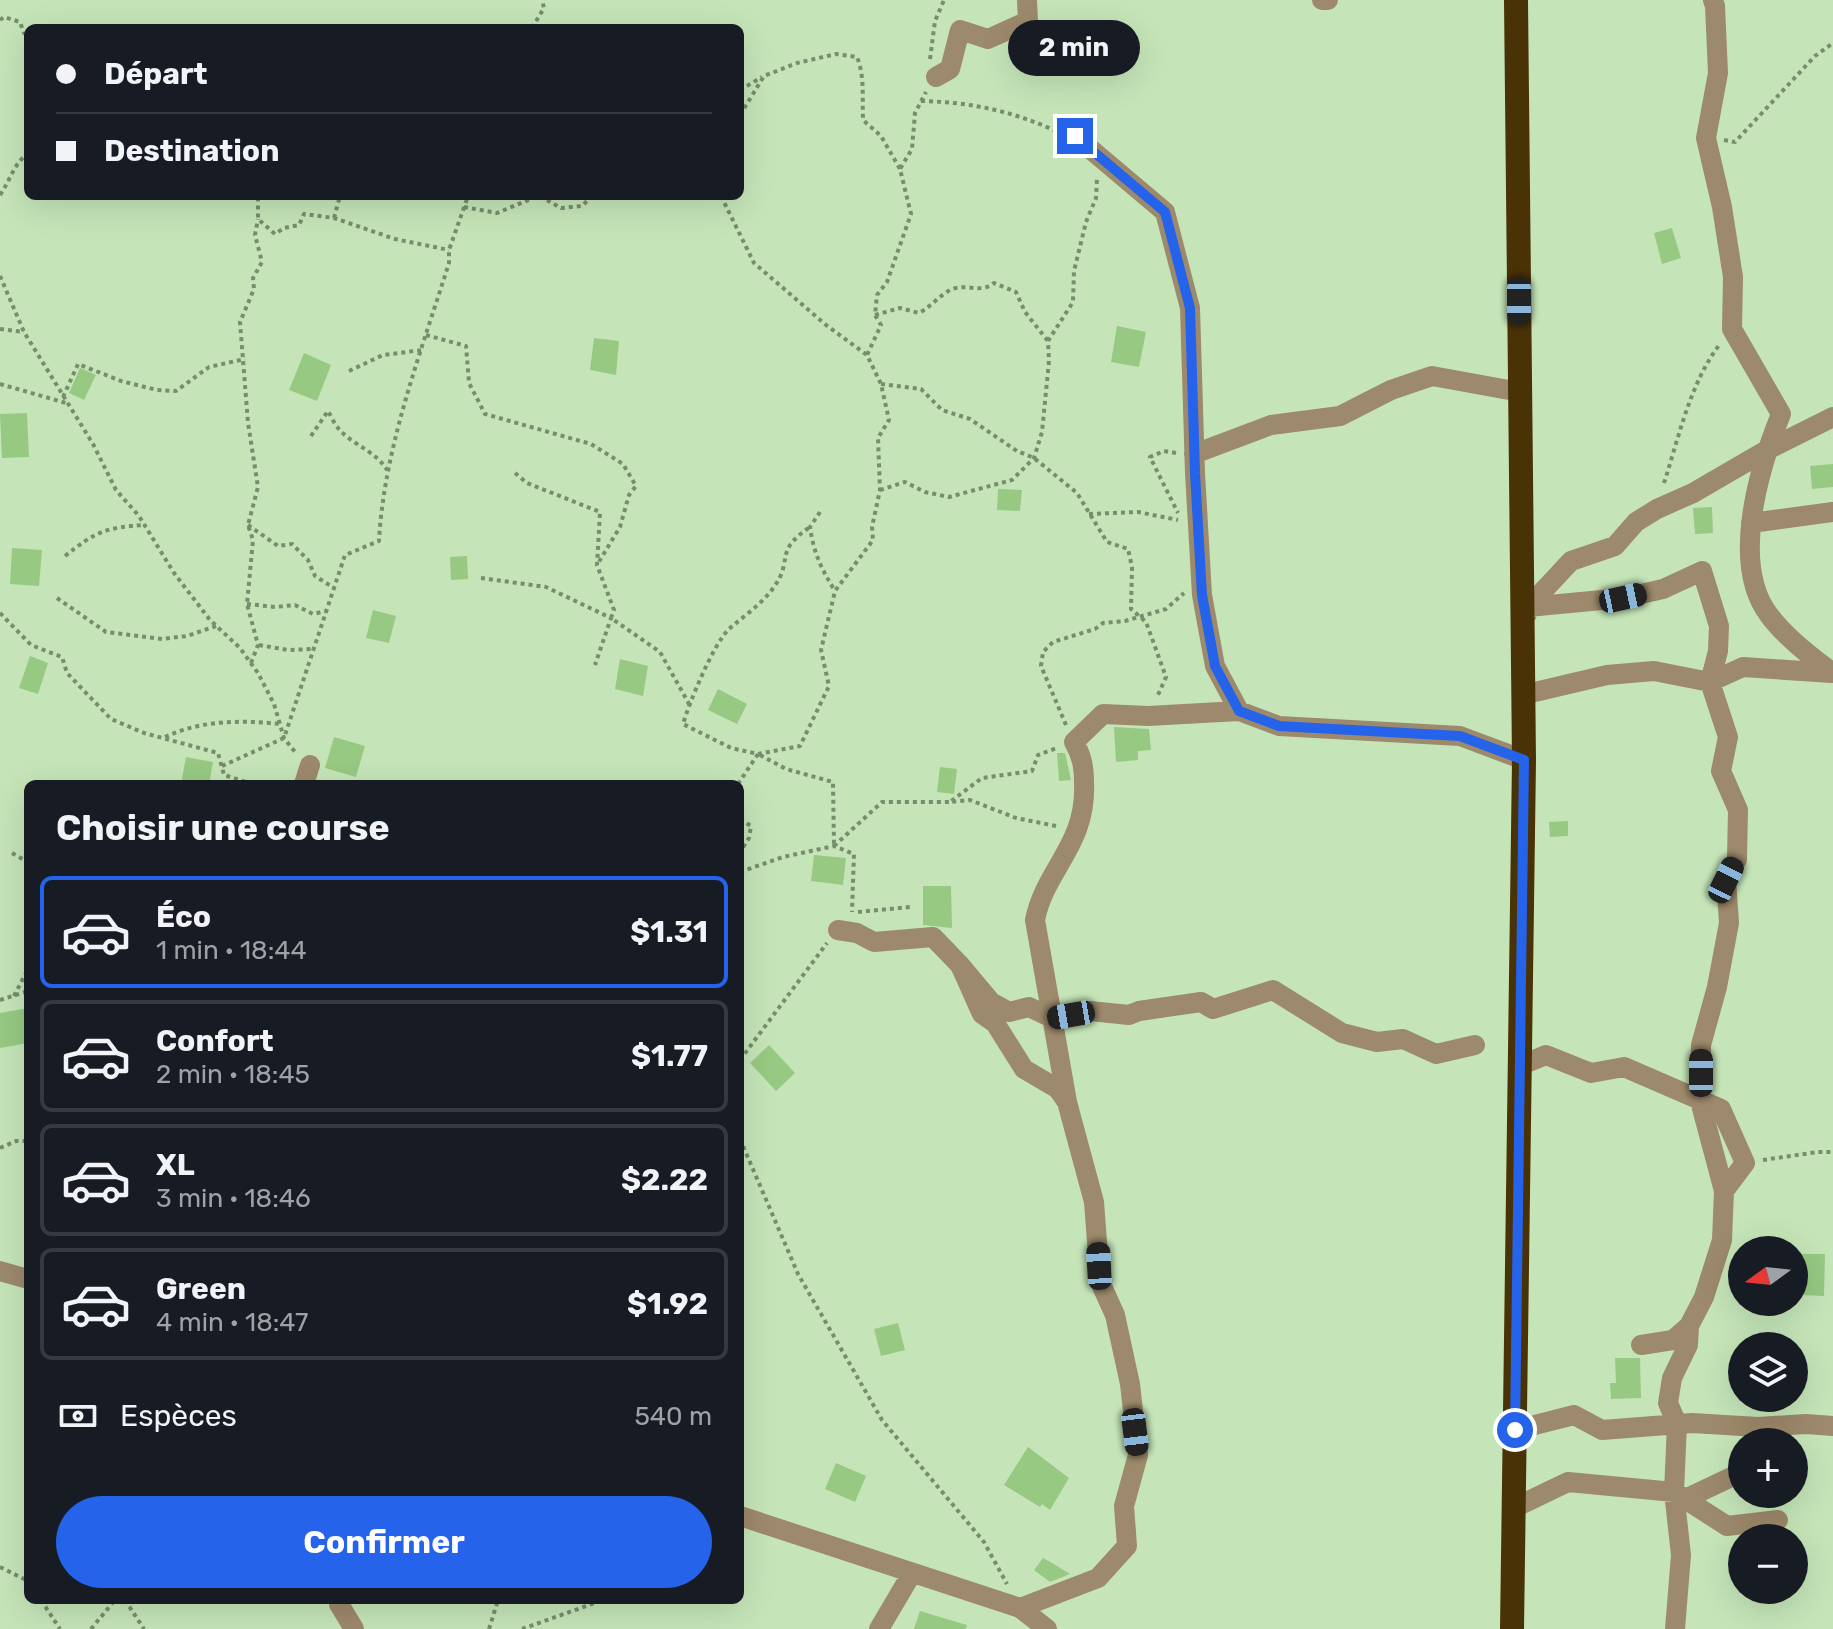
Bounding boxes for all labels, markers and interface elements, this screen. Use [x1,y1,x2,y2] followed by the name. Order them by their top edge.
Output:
[1009,20,1141,76] callout: 2 min
[1039,32,1109,63] text: 2 min
[104,56,208,92] text: Départ
[1057,118,1093,154] route end
[104,133,279,169] text: Destination
[1507,277,1531,325] car
[1597,581,1649,615] car
[56,806,390,849] text: Choisir une course
[1705,853,1747,907] car
[60,896,132,968] icon: car
[156,899,211,935] text: Éco
[630,914,708,950] text: $1.31
[156,935,307,966] text: 1 min · 18:44
[1045,999,1097,1031] car
[60,1020,132,1092] icon: car
[156,1023,274,1059] text: Confort
[631,1038,708,1074] text: $1.77
[1689,1049,1713,1097] car
[156,1059,310,1090] text: 2 min · 18:45
[60,1144,132,1216] icon: car
[156,1147,195,1183] text: XL
[621,1162,708,1198] text: $2.22
[156,1183,311,1214] text: 3 min · 18:46
[1728,1236,1808,1316] north arrow
[1728,1236,1808,1604] map controls
[1086,1241,1112,1291] car
[60,1268,132,1340] icon: car
[156,1271,246,1307] text: Green
[627,1286,708,1322] text: $1.92
[156,1307,308,1338] text: 4 min · 18:47
[1728,1332,1808,1412] button: layers
[56,1394,100,1438] icon: cash
[120,1398,237,1434] text: Espèces
[634,1401,712,1432] text: 540 m
[1120,1407,1150,1457] car
[1497,1412,1533,1448] route start
[1728,1428,1808,1508] button: +
[56,1496,712,1588] button: Confirmer
[1728,1524,1808,1604] button: −

